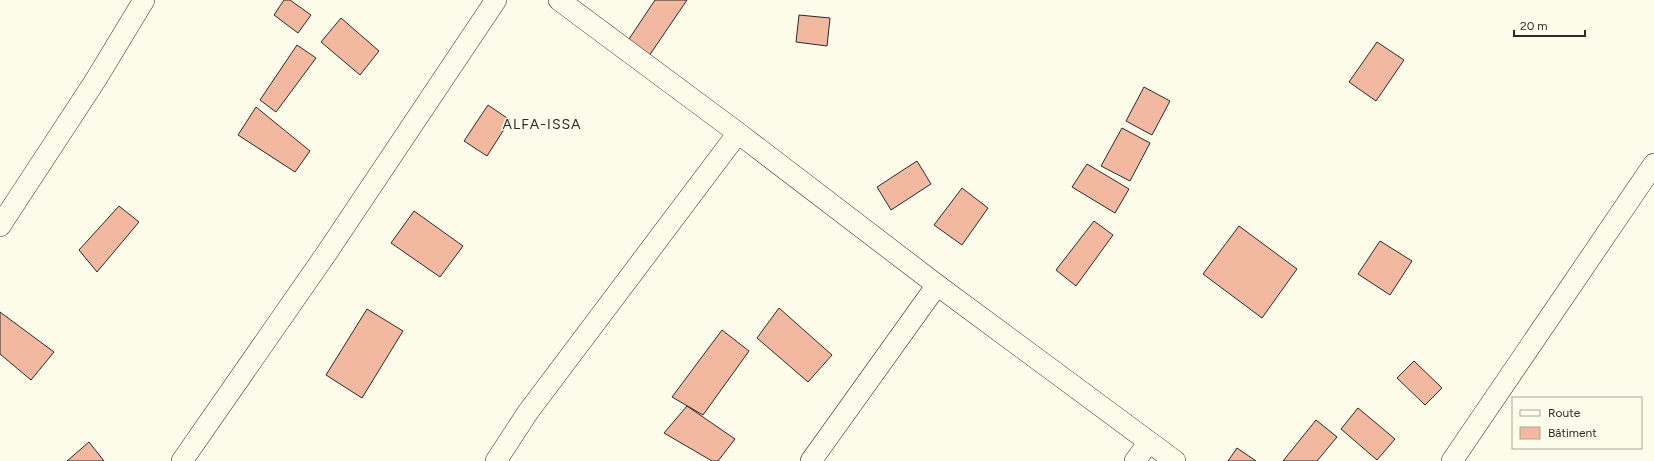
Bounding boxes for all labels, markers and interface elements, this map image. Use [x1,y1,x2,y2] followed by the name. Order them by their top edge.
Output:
[1514,12,1585,38] scale bar
[1520,19,1548,33] text: 20 m
[502,116,582,133] district label: ALFA-ISSA
[1512,397,1642,449] legend
[1548,406,1581,420] text: Route
[1548,426,1597,440] text: Bâtiment

